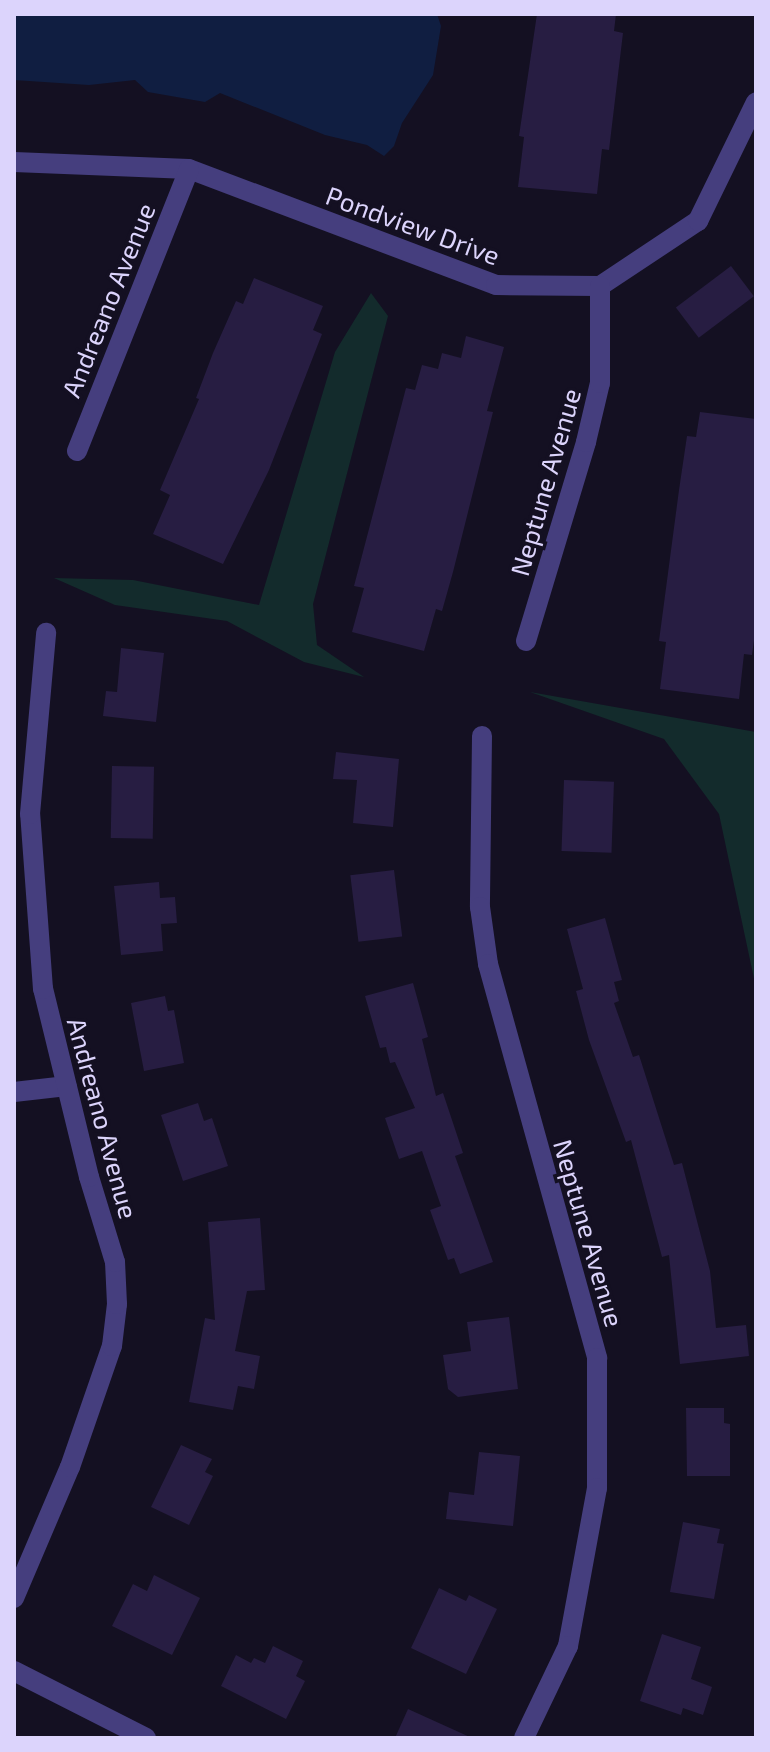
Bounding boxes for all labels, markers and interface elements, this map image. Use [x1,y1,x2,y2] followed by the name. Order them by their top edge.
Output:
[322,179,504,271] street label: Pondview Drive
[55,198,161,402] street label: Andreano Avenue
[503,384,587,580] street label: Neptune Avenue
[61,1014,145,1222] street label: Andreano Avenue
[547,1135,631,1331] street label: Neptune Avenue

